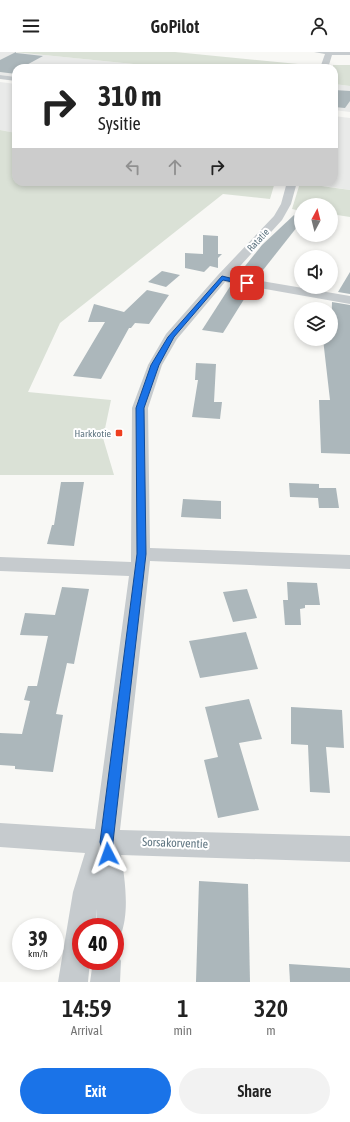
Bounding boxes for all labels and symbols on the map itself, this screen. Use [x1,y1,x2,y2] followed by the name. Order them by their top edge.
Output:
[294,198,338,242] north arrow
[245,226,272,254] street label: Ratatie
[230,266,264,300] pin
[75,428,111,439] place label: Harkkotie
[114,428,124,438] marker: Harkkotie
[87,833,129,875] position arrow
[142,835,208,851] street label: Sorsakorventie
[72,918,124,970] speed limit sign: 40

